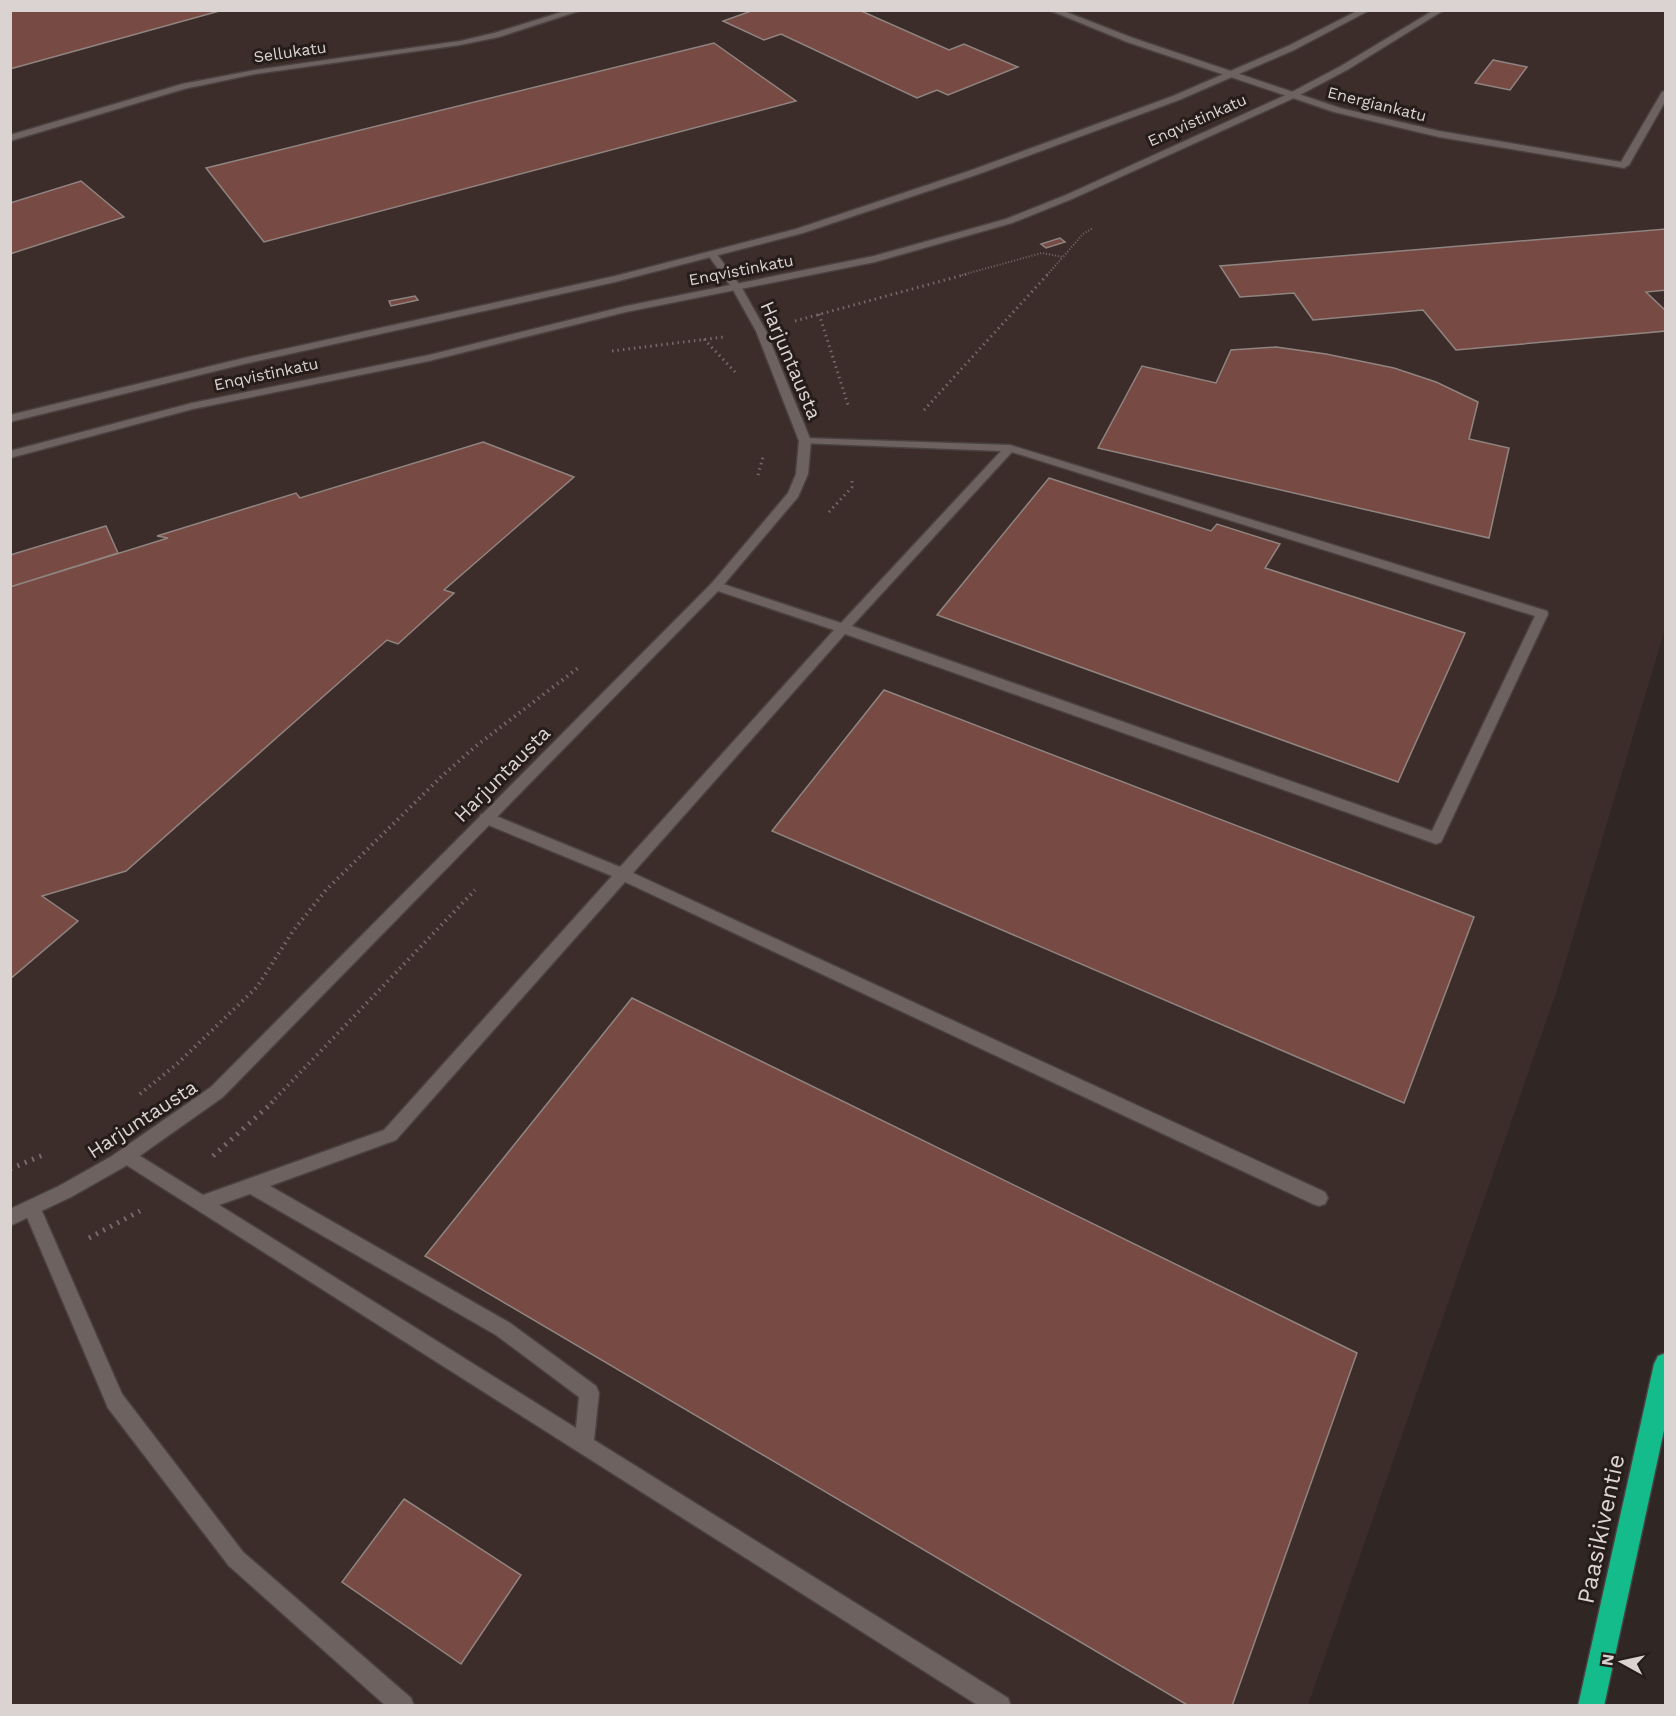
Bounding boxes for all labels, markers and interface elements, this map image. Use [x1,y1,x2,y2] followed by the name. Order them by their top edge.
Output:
[252,37,328,67] street label: Sellukatu
[1325,83,1429,125] street label: Energiankatu
[1145,90,1249,150] street label: Enqvistinkatu
[687,251,795,289] street label: Enqvistinkatu
[755,297,827,423] street label: Harjuntausta
[212,354,320,394] street label: Enqvistinkatu
[449,721,555,827] street label: Harjuntausta
[83,1075,201,1163] street label: Harjuntausta
[1571,1452,1631,1606] street label: Paasikiventie
[1592,1632,1652,1692] north arrow
[1597,1653,1618,1667] text: N

